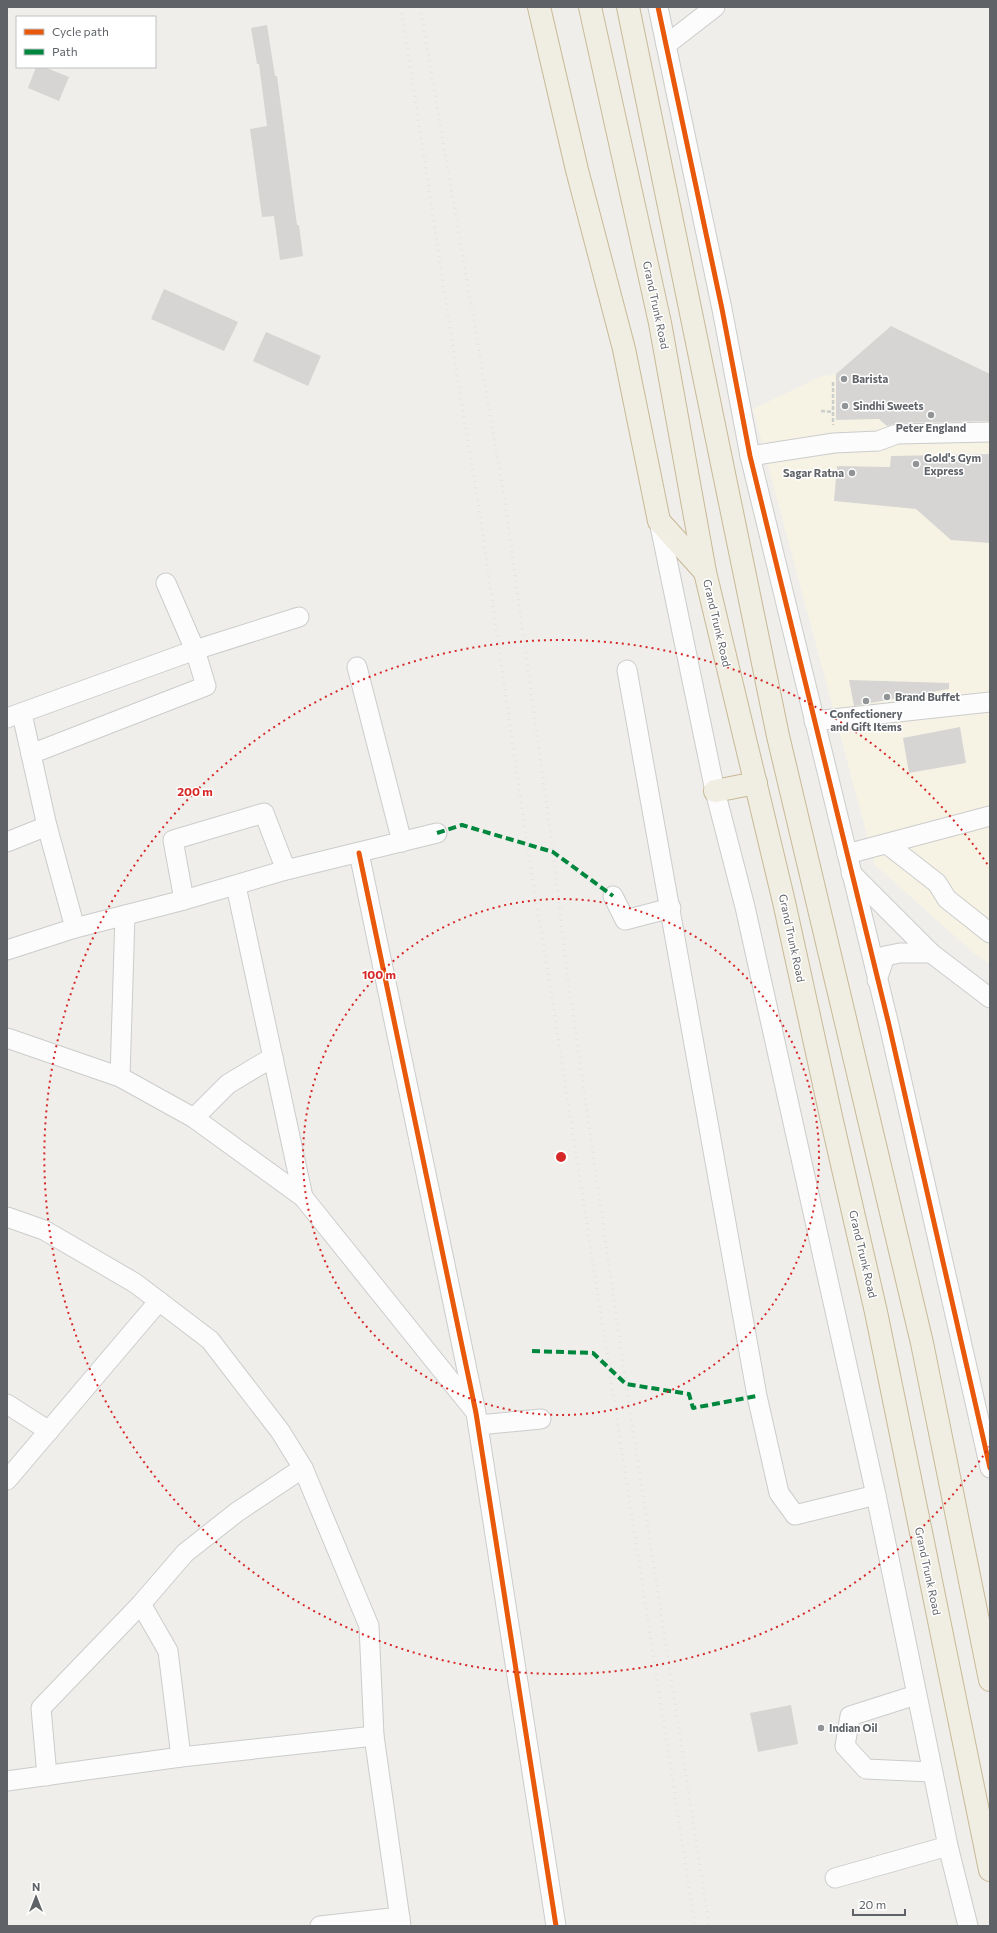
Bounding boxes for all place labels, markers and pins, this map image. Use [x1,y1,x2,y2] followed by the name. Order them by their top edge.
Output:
[852,372,888,385] place label: Barista
[839,374,849,384] marker: Barista
[853,399,924,412] place label: Sindhi Sweets
[840,401,850,411] marker: Sindhi Sweets
[926,410,936,420] marker: Peter England
[896,421,966,434] place label: Peter England
[924,451,982,477] place label: Gold's Gym Express
[911,459,921,469] marker: Gold's Gym Express
[783,466,844,479] place label: Sagar Ratna
[847,468,857,478] marker: Sagar Ratna
[895,690,960,703] place label: Brand Buffet
[882,692,892,702] marker: Brand Buffet
[861,696,871,706] marker: Confectionery and Gift Items
[830,707,902,733] place label: Confectionery and Gift Items
[554,1150,568,1164] centre of rings
[829,1721,878,1734] place label: Indian Oil
[816,1723,826,1733] marker: Indian Oil

